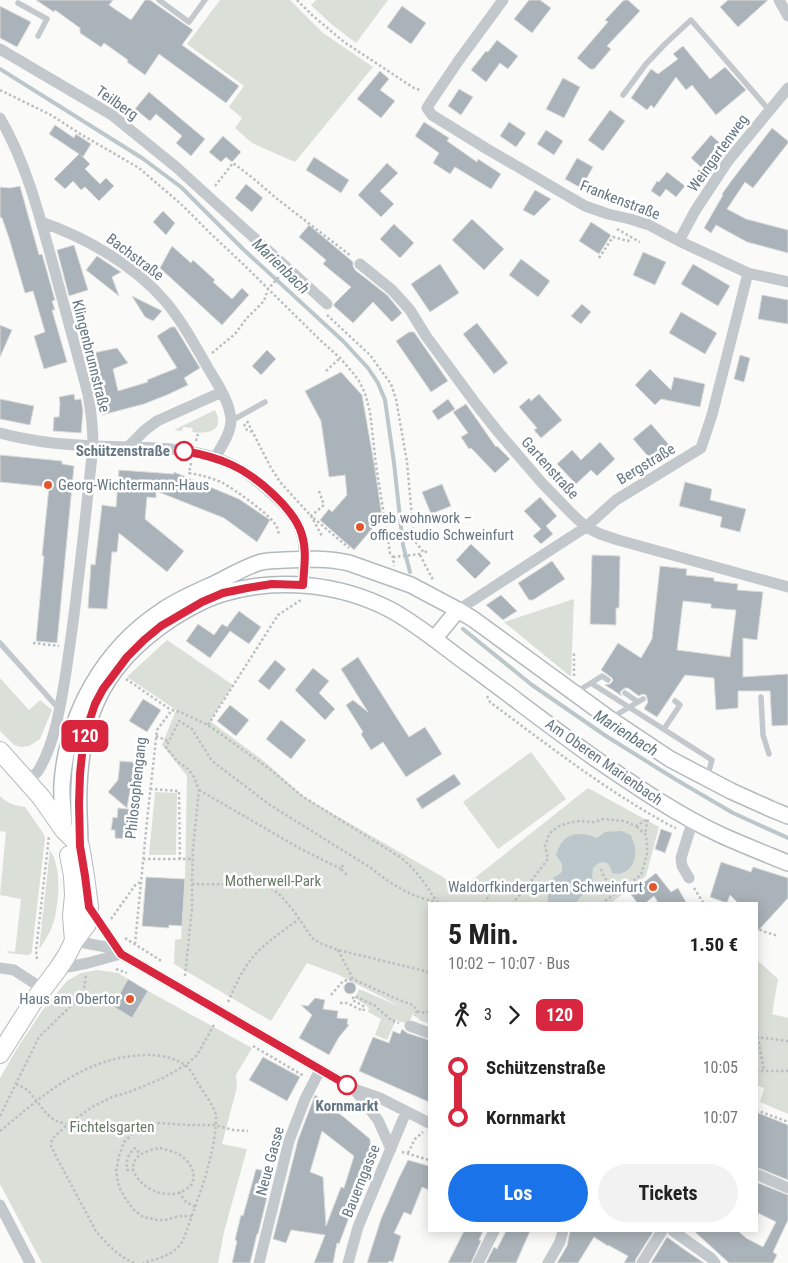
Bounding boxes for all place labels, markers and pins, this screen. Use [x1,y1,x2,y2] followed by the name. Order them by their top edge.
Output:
[174,441,194,461] marker: Schützenstraße
[76,442,170,460] place label: Schützenstraße
[58,476,210,494] place label: Georg-Wichtermann-Haus
[42,479,54,491] marker: Georg-Wichtermann-Haus
[370,509,514,544] place label: greb wohnwork – officestudio Schweinfurt
[354,521,366,533] marker: greb wohnwork – officestudio Schweinfurt
[448,878,643,896] place label: Waldorfkindergarten Schweinfurt
[647,881,659,893] marker: Waldorfkindergarten Schweinfurt
[19,990,120,1008] place label: Haus am Obertor
[124,993,136,1005] marker: Haus am Obertor
[337,1075,357,1095] marker: Kornmarkt
[316,1097,379,1115] place label: Kornmarkt

